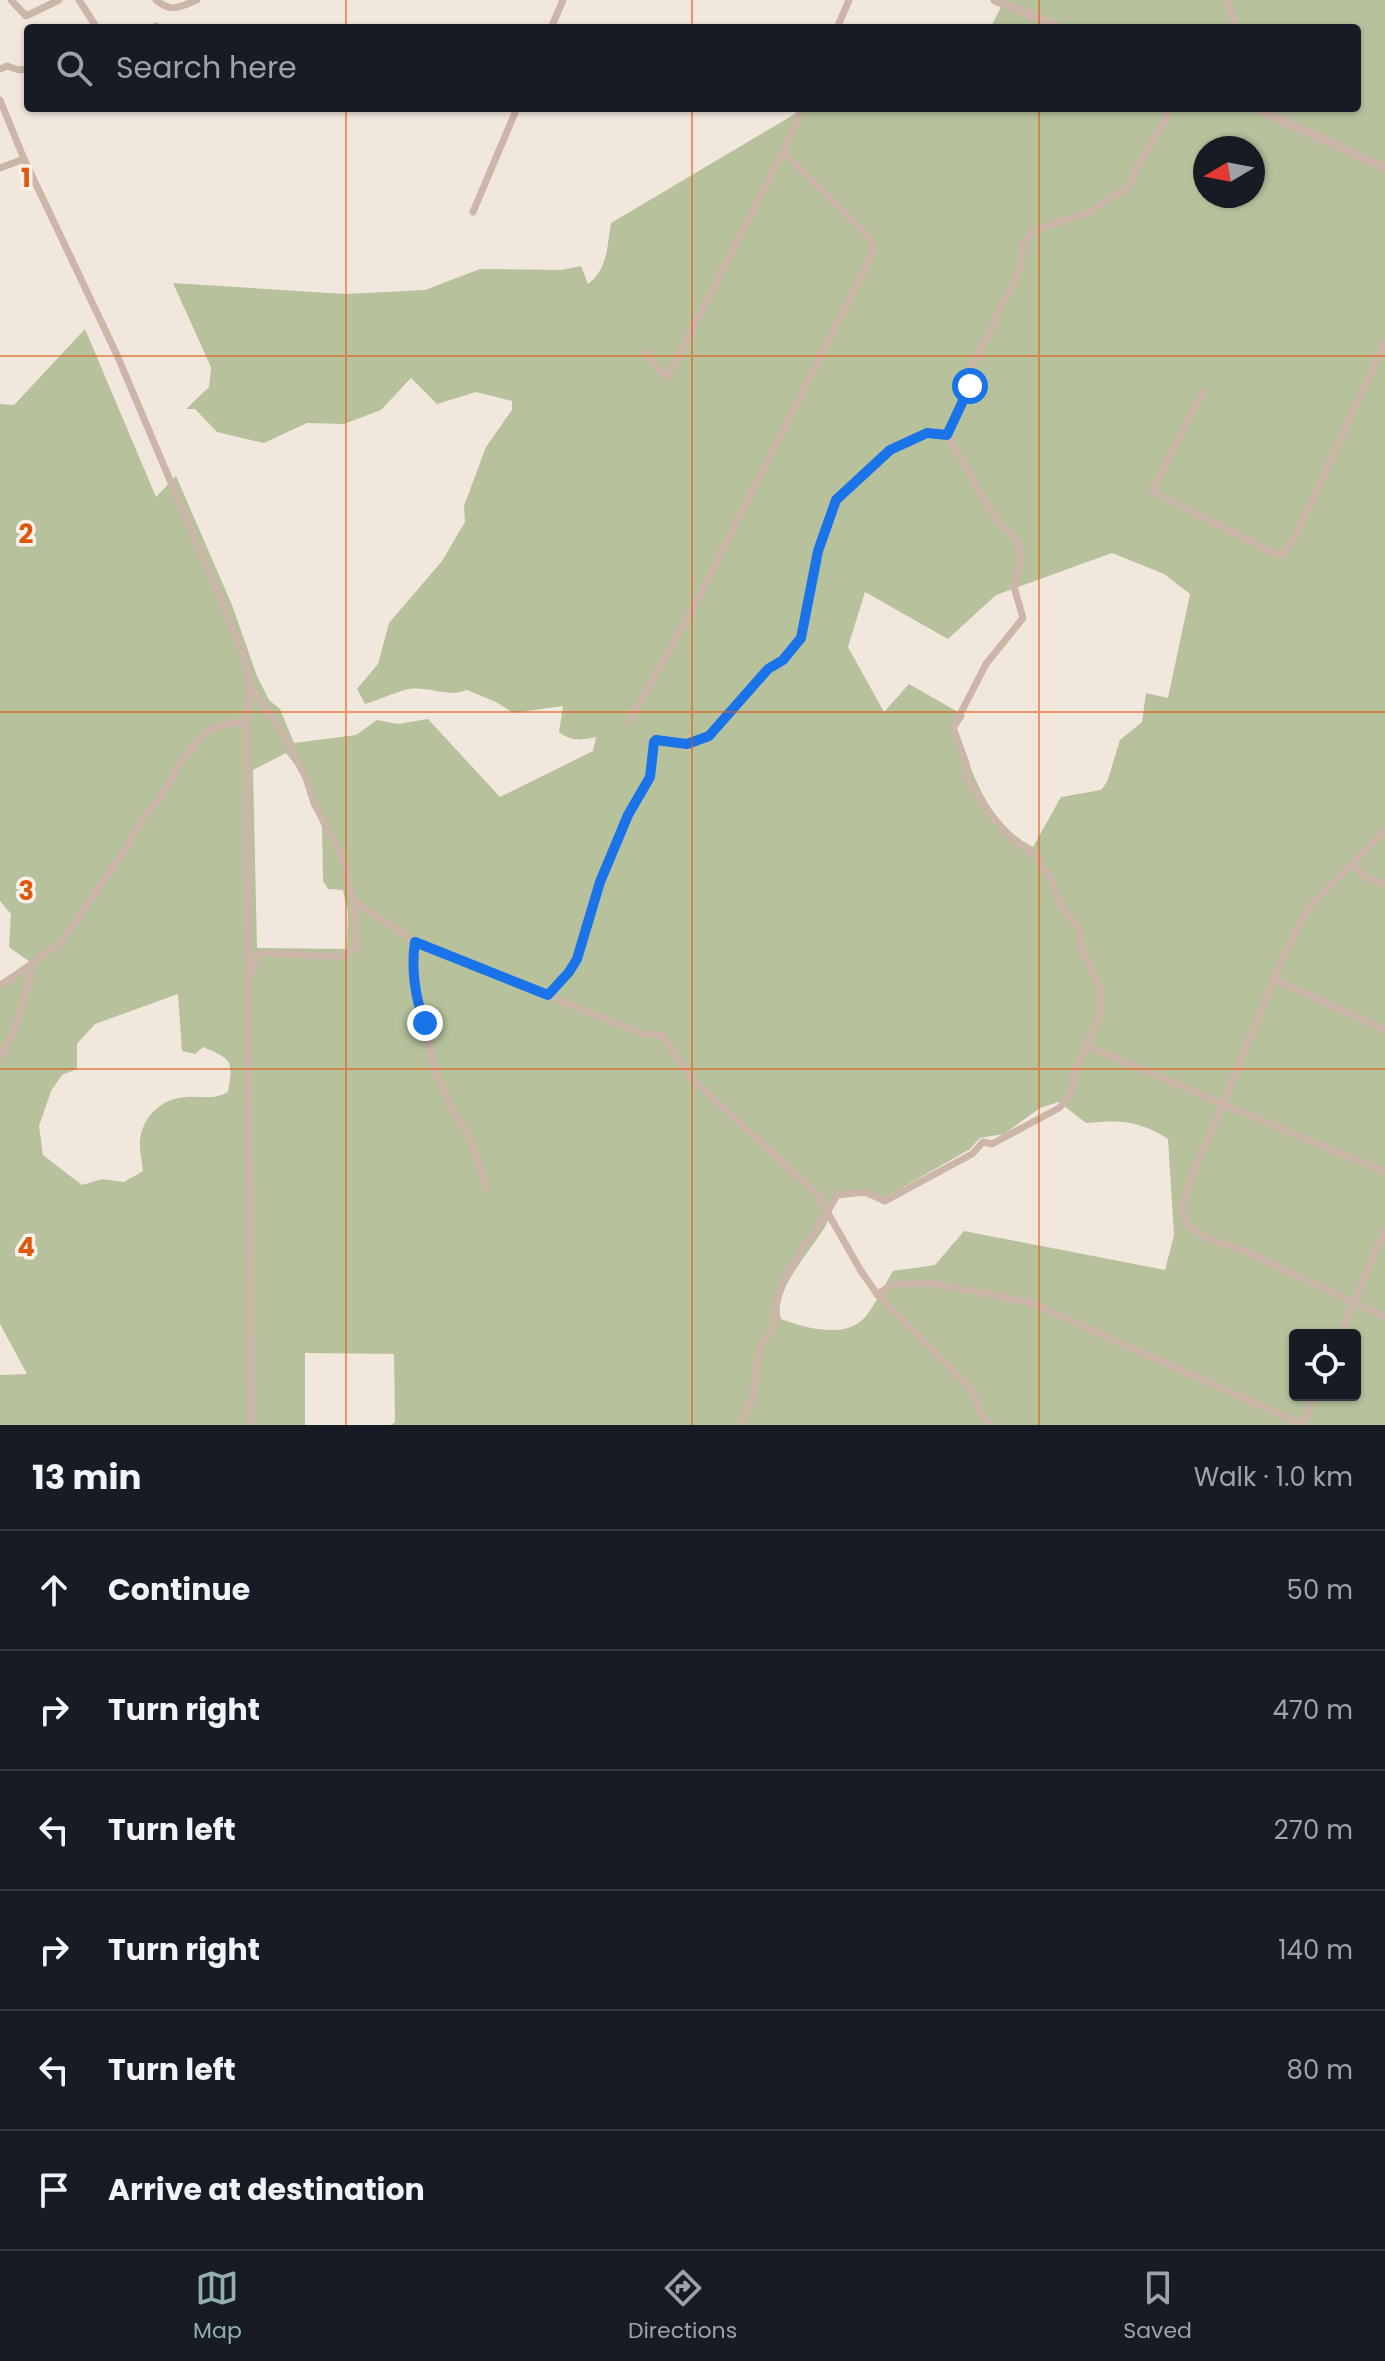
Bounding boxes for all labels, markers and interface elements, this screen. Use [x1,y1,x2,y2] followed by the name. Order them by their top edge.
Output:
[24,24,1361,112] search box
[52,46,96,90] icon: search
[116,46,297,89] text: Search here
[1193,136,1265,208] north arrow
[21,160,31,196] text: 1
[952,368,988,404] route start
[19,516,34,552] text: 2
[18,873,34,909] text: 3
[407,1005,443,1041] route end
[17,1229,35,1265] text: 4
[1289,1329,1361,1401] map controls
[1289,1329,1361,1401] button: locate
[32,1453,142,1501] text: 13 min
[1194,1459,1353,1495] text: Walk · 1.0 km
[32,1568,76,1612] icon: ahead
[108,1568,250,1611] text: Continue
[1287,1572,1353,1608] text: 50 m
[32,1688,76,1732] icon: right
[108,1688,260,1731] text: Turn right
[1272,1692,1353,1728] text: 470 m
[32,1808,76,1852] icon: left
[108,1808,236,1851] text: Turn left
[1274,1812,1353,1848] text: 270 m
[32,1928,76,1972] icon: right
[108,1928,260,1971] text: Turn right
[1278,1932,1353,1968] text: 140 m
[32,2048,76,2092] icon: left
[108,2048,236,2091] text: Turn left
[1287,2052,1353,2088] text: 80 m
[32,2168,76,2212] icon: arrive
[108,2168,425,2211] text: Arrive at destination
[193,2266,242,2347] tab: Map
[628,2266,737,2347] tab: Directions
[1123,2266,1192,2347] tab: Saved

